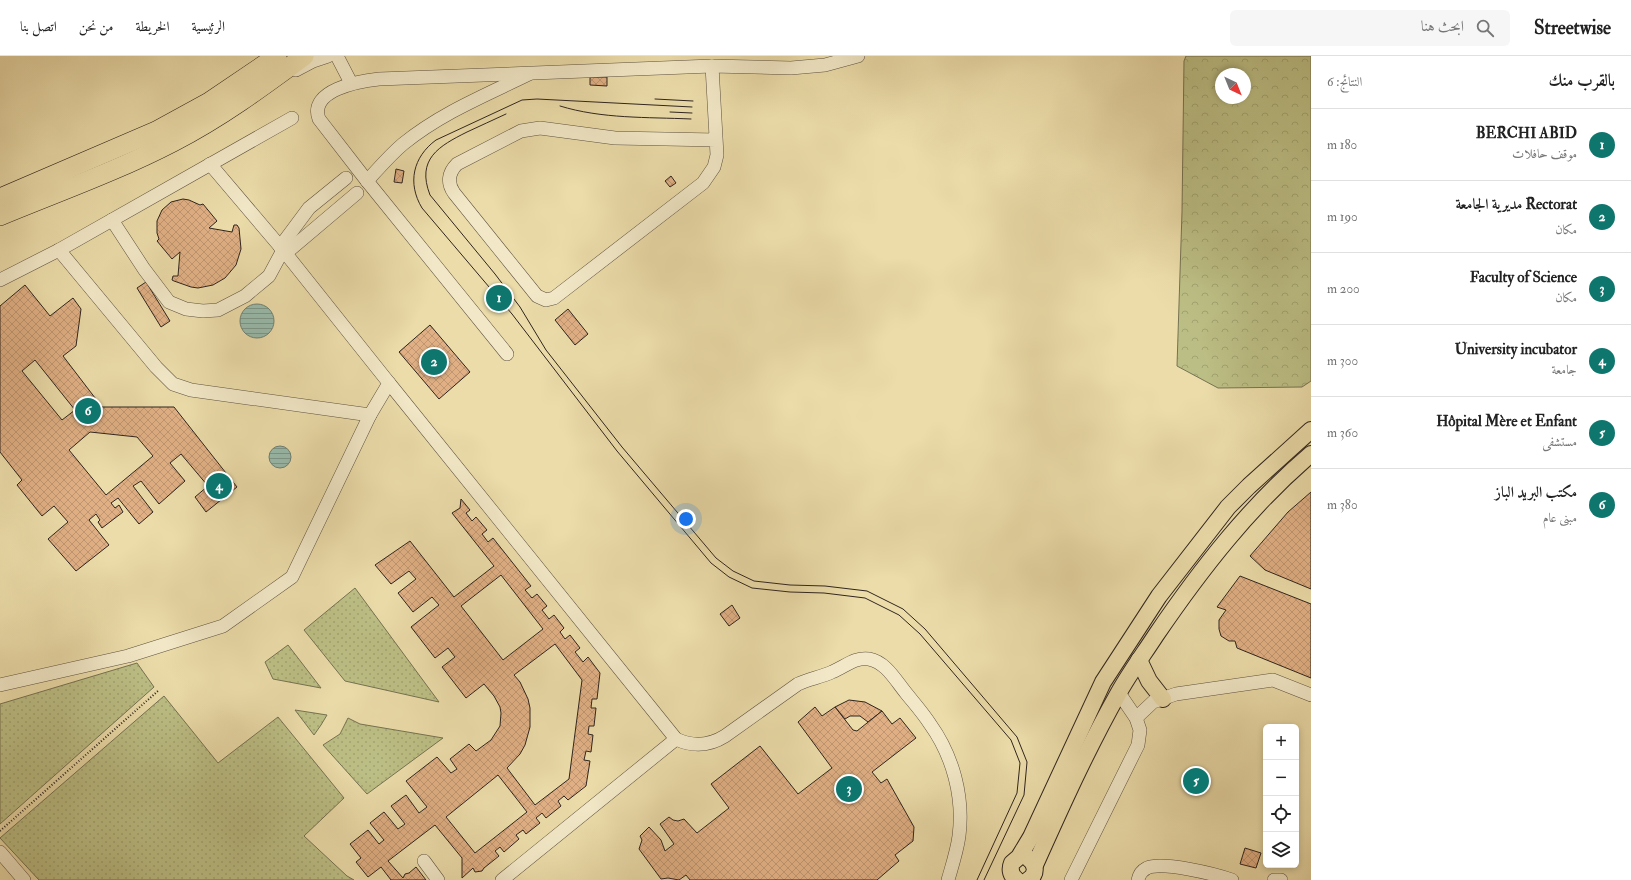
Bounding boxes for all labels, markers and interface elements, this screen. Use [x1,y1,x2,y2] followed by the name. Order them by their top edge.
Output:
[1230,10,1510,46] search box
[1534,16,1611,40] text: Streetwise
[1421,17,1464,36] text: ابحث هنا
[1474,17,1496,39] icon: search
[20,18,57,35] text: اتصل بنا
[79,18,113,35] text: من نحن
[135,18,169,35] text: الخريطة
[191,18,225,35] text: الرئيسية
[1215,68,1251,104] north arrow
[1549,70,1615,91] text: بالقرب منك
[1327,74,1362,90] text: النتائج: 6
[1476,124,1577,143] text: BERCHI ABID
[1327,137,1357,153] text: 180 m
[1600,137,1604,153] text: 1
[1512,146,1577,162] text: موقف حافلات
[1455,195,1577,214] text: Rectorat مديرية الجامعة
[1327,209,1358,225] text: 190 m
[1599,209,1605,225] text: 2
[1555,222,1577,238] text: مكان
[1470,268,1577,287] text: Faculty of Science
[1327,281,1360,297] text: 200 m
[1600,281,1605,297] text: 3
[486,283,512,313] pin: 1
[1555,290,1577,306] text: مكان
[1455,340,1577,359] text: University incubator
[421,347,447,377] pin: 2
[1327,353,1358,369] text: 300 m
[1599,353,1606,369] text: 4
[1551,362,1577,378] text: جامعة
[75,396,101,426] pin: 6
[1436,412,1577,431] text: Hôpital Mère et Enfant
[1327,425,1358,441] text: 360 m
[1599,425,1605,441] text: 5
[1542,434,1577,450] text: مستشفى
[206,471,232,501] pin: 4
[1495,483,1577,502] text: مكتب البريد الباز
[1327,497,1358,513] text: 380 m
[1599,497,1605,513] text: 6
[676,509,696,529] your location
[1543,510,1577,526] text: مبنى عام
[1263,724,1299,868] map controls
[1263,724,1299,760] button: +
[1263,760,1299,796] button: −
[1183,766,1209,796] pin: 5
[836,774,862,804] pin: 3
[1263,796,1299,832] button: locate
[1263,832,1299,868] button: layers

